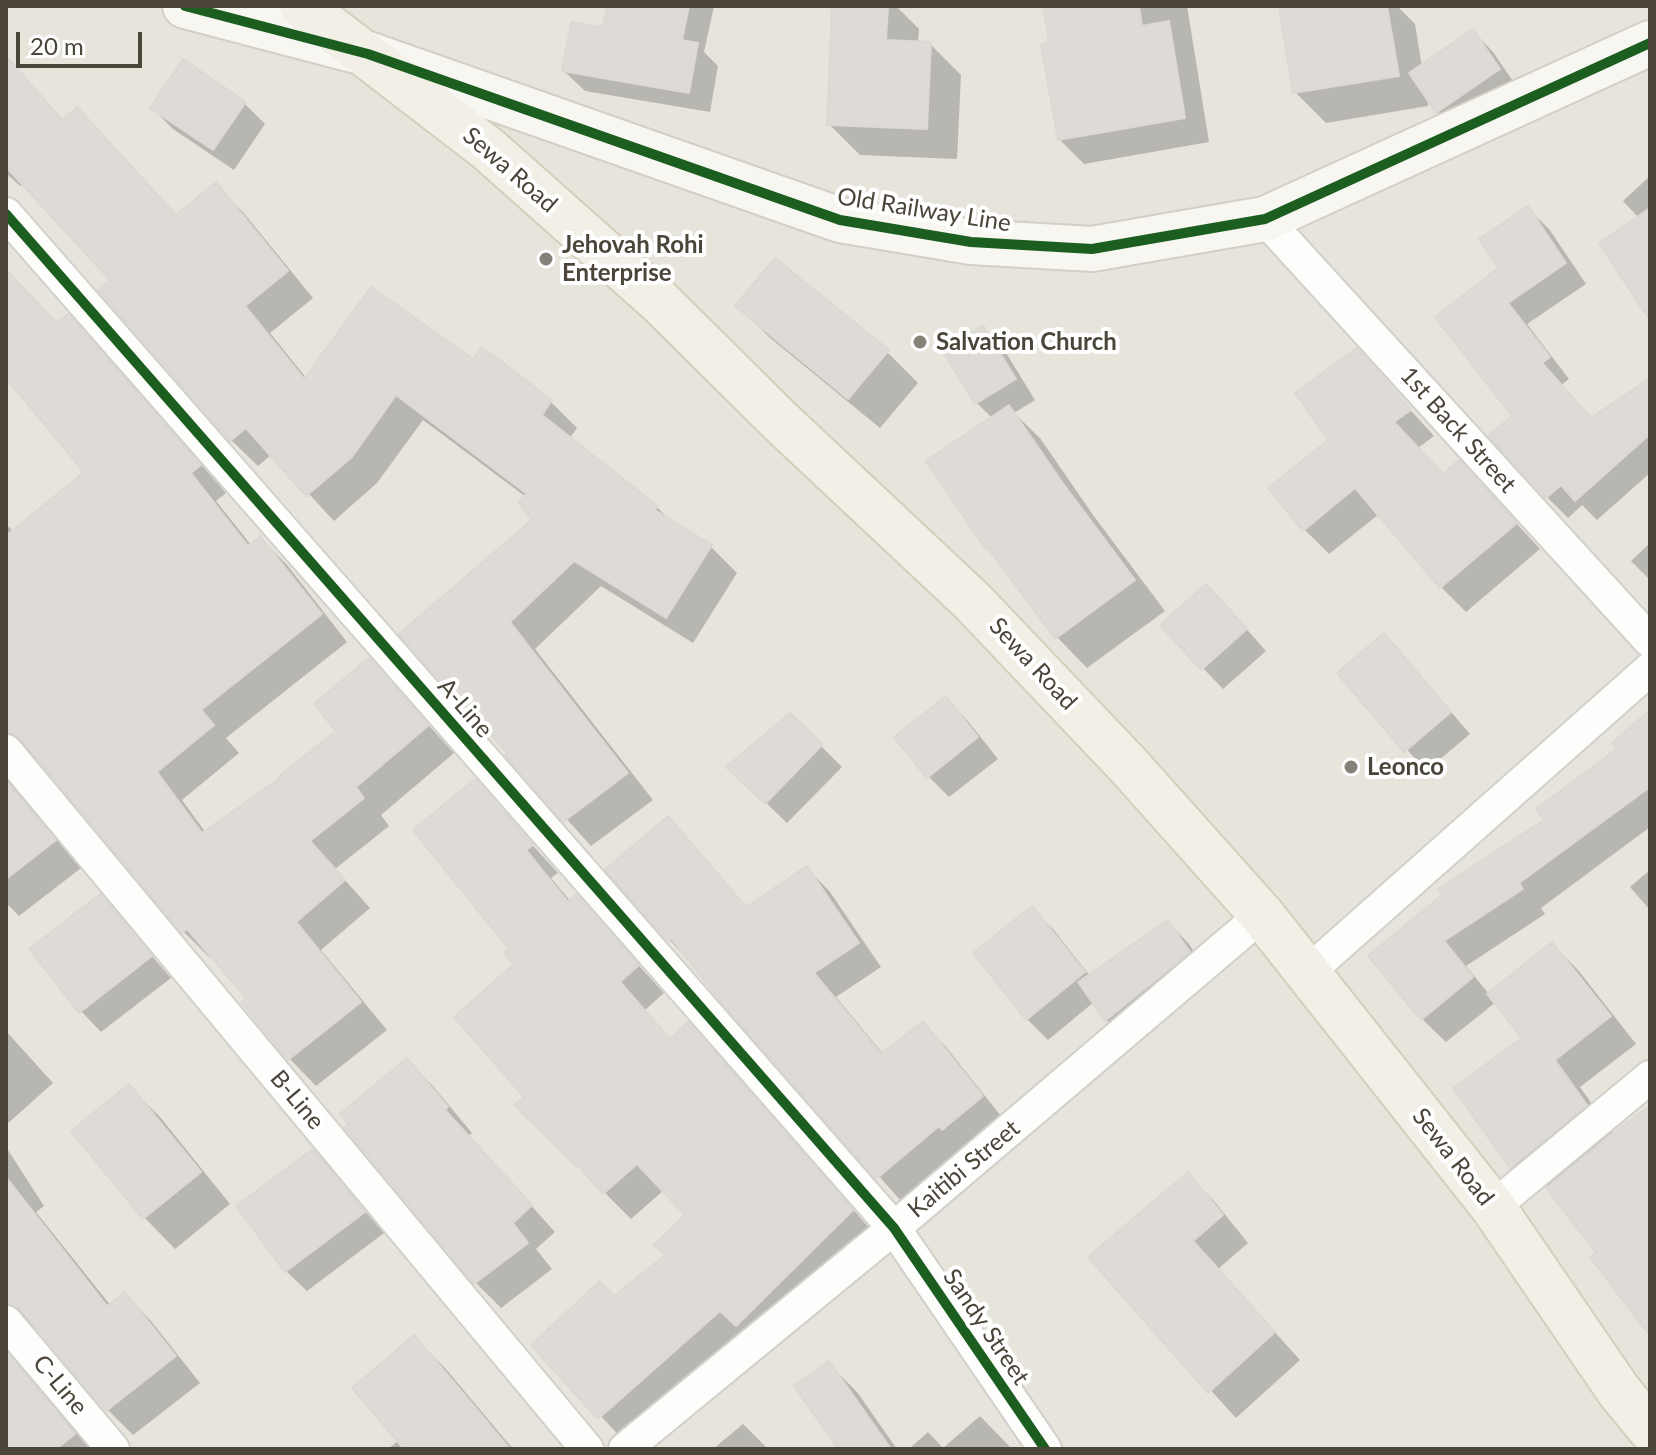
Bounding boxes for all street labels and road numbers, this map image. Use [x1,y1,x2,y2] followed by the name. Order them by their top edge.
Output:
[457,121,563,219] street label: Sewa Road
[835,182,1013,238] street label: Old Railway Line
[1394,361,1522,499] street label: 1st Back Street
[983,612,1083,716] street label: Sewa Road
[431,672,499,744] street label: A-Line
[264,1064,330,1136] street label: B-Line
[1406,1103,1500,1211] street label: Sewa Road
[902,1114,1026,1224] street label: Kaitibi Street
[937,1264,1035,1390] street label: Sandy Street
[27,1349,93,1421] street label: C-Line

